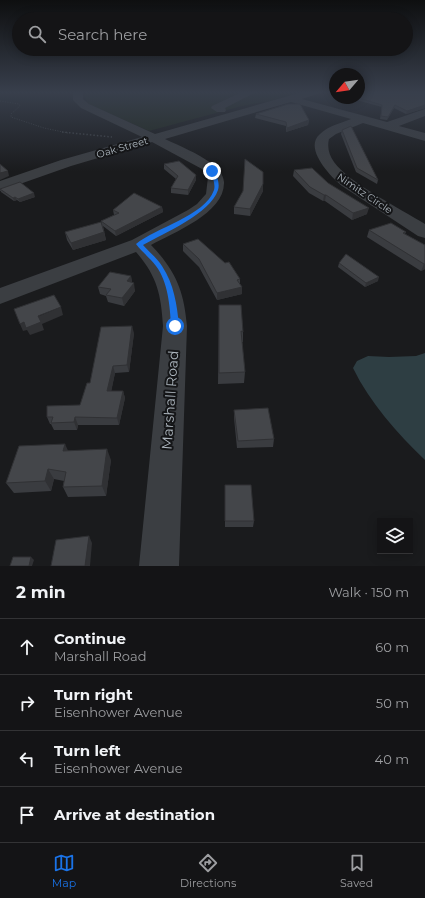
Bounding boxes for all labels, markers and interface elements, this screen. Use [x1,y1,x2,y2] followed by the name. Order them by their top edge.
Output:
[12,12,413,56] search box
[26,23,48,45] icon: search
[58,25,147,44] text: Search here
[329,68,365,104] north arrow
[95,134,149,161] street label: Oak Street
[203,162,221,180] route end
[335,170,395,217] street label: Nimitz Circle
[166,317,184,335] route start
[158,350,182,450] street label: Marshall Road
[377,518,413,554] map controls
[377,518,413,554] button: layers
[16,582,66,602] text: 2 min
[328,584,409,600] text: Walk · 150 m
[54,629,126,648] text: Continue
[16,636,38,658] icon: ahead
[375,639,409,655] text: 60 m
[54,648,146,664] text: Marshall Road
[54,685,133,704] text: Turn right
[16,692,38,714] icon: right
[376,695,409,711] text: 50 m
[54,704,183,720] text: Eisenhower Avenue
[54,741,121,760] text: Turn left
[16,748,38,770] icon: left
[375,751,409,767] text: 40 m
[54,760,183,776] text: Eisenhower Avenue
[16,804,38,826] icon: arrive
[54,805,215,824] text: Arrive at destination
[52,852,76,890] tab: Map
[180,852,236,890] tab: Directions
[340,852,373,890] tab: Saved

